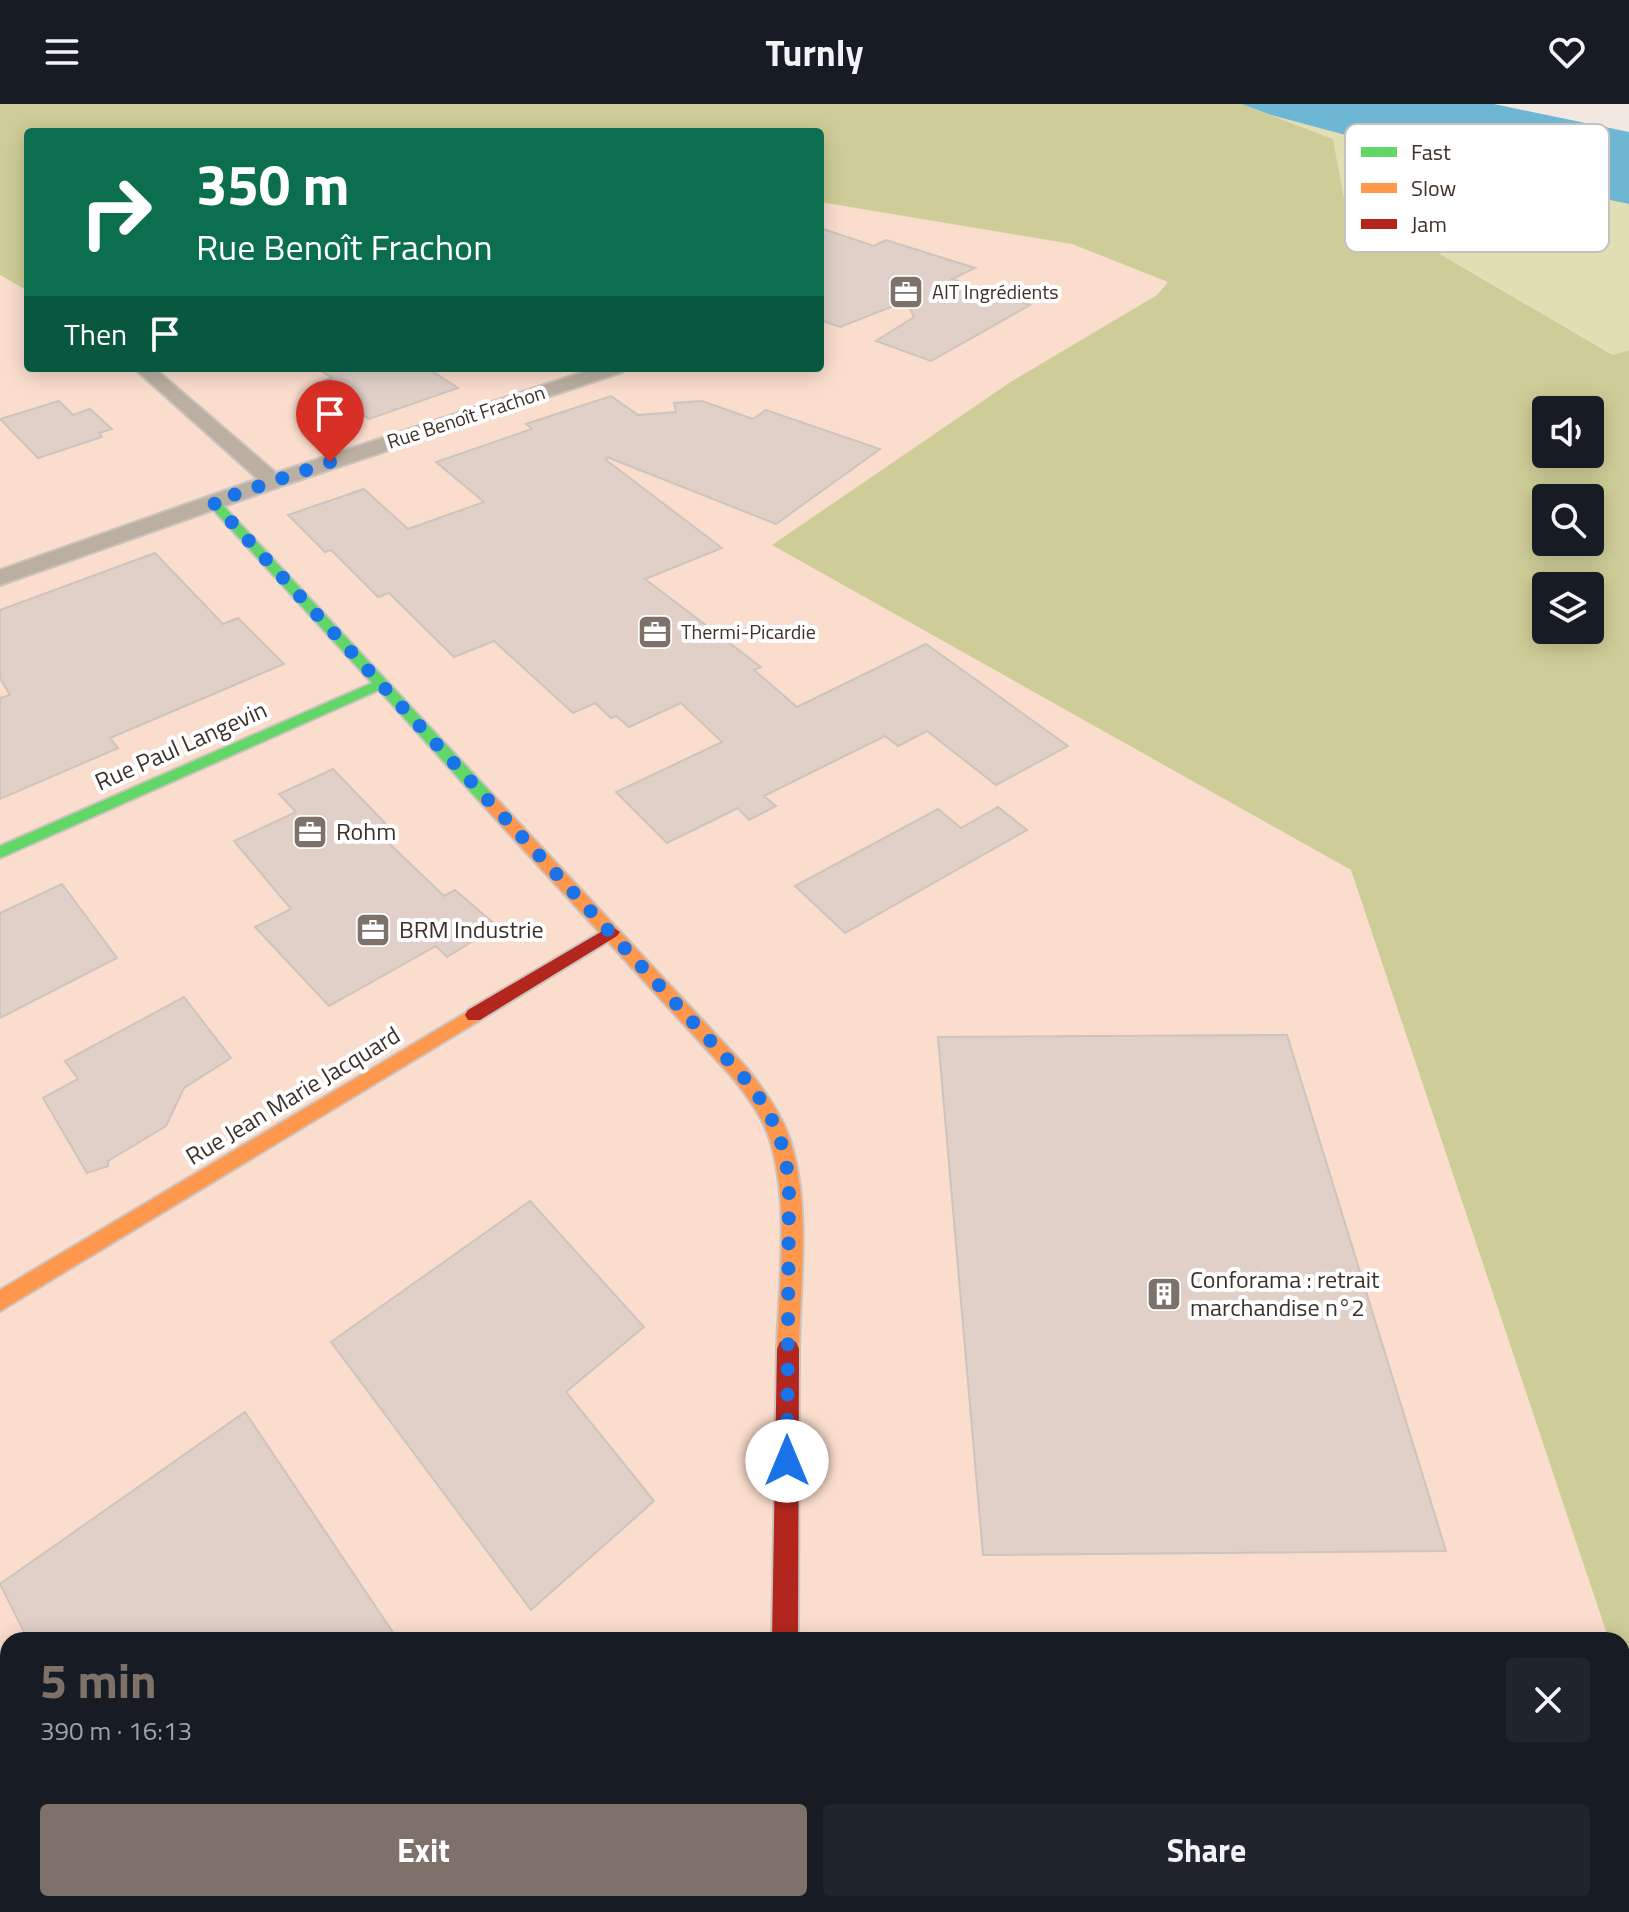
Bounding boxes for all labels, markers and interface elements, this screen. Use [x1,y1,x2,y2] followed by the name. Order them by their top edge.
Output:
[766,25,863,80] text: Turnly
[40,30,84,74] icon: menu
[1545,30,1589,74] icon: heart
[1345,124,1609,252] legend
[1411,135,1451,169] text: Fast
[196,142,349,227] text: 350 m
[64,160,168,264] icon: right
[1411,171,1457,205] text: Slow
[1411,207,1447,241] text: Jam
[196,219,492,274] text: Rue Benoît Frachon
[887,273,925,311] office icon: AIT Ingrédients
[932,276,1059,307] place label: AIT Ingrédients
[64,311,127,357] text: Then
[143,312,187,356] icon: arrive
[383,376,549,457] street label: Rue Benoît Frachon
[296,380,364,462] pin
[308,392,352,436] icon: arrive
[1532,396,1604,644] map controls
[1532,396,1604,468] button: sound
[1532,484,1604,556] button: search
[1532,572,1604,644] button: layers
[636,613,674,651] office icon: Thermi-Picardie
[681,616,816,647] place label: Thermi-Picardie
[89,691,272,799] street label: Rue Paul Langevin
[291,813,329,851] office icon: Rohm
[336,813,396,849] place label: Rohm
[354,911,392,949] office icon: BRM Industrie
[399,911,544,947] place label: BRM Industrie
[178,1017,407,1174] street label: Rue Jean Marie Jacquard
[1190,1261,1380,1325] place label: Conforama : retrait marchandise n°2
[1145,1275,1183,1313] building icon: Conforama : retrait marchandise n°2
[745,1419,829,1503] position arrow
[40,1644,157,1717] text: 5 min
[1506,1658,1590,1742] button: close
[40,1711,192,1750] text: 390 m · 16:13
[40,1804,807,1896] button: Exit
[823,1804,1590,1896] button: Share

